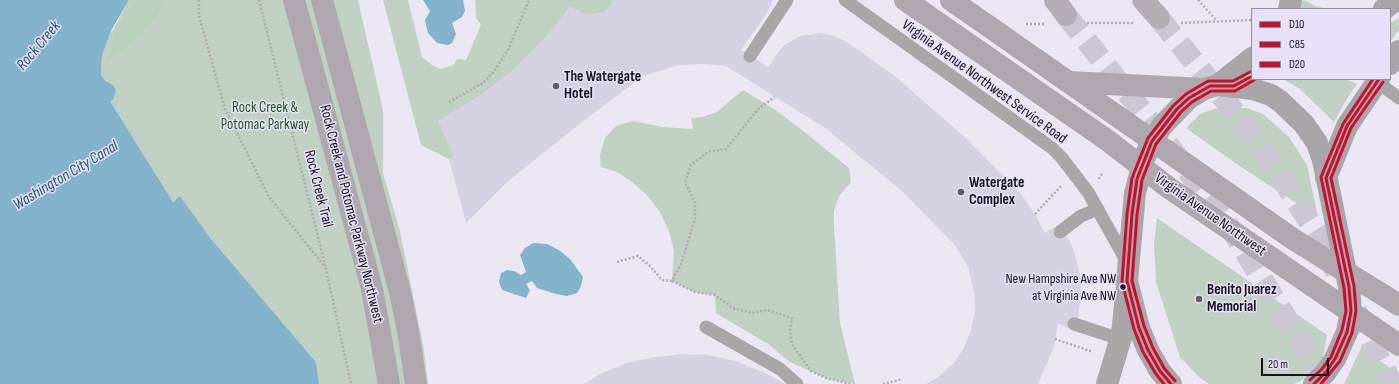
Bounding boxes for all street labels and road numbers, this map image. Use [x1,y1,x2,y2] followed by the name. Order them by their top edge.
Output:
[898,16,1070,148] street label: Virginia Avenue Northwest Service Road
[315,103,387,325] street label: Rock Creek and Potomac Parkway Northwest
[300,149,336,229] street label: Rock Creek Trail
[1151,170,1269,260] street label: Virginia Avenue Northwest

